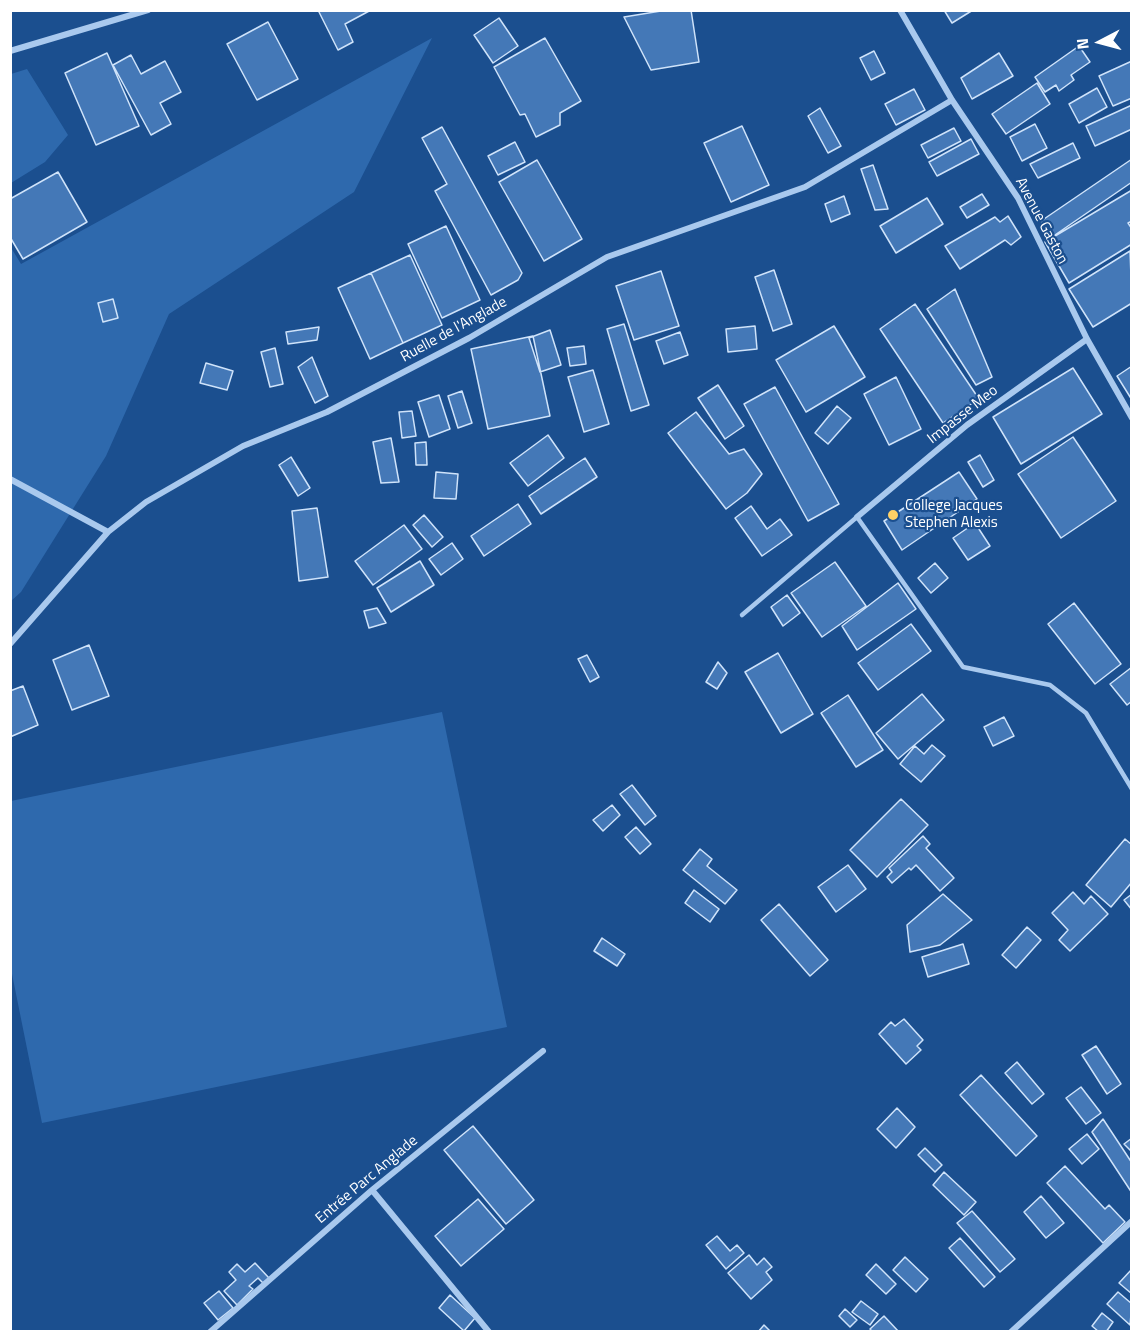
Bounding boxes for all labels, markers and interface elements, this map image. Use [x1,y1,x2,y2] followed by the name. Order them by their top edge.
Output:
[1070,12,1130,72] north arrow
[1070,37,1095,51] text: N
[1011,175,1071,267] street label: Avenue Gaston
[398,293,510,367] street label: Ruelle de l'Anglade
[924,382,1002,448] street label: Impasse Meo
[905,497,1003,532] place label: College Jacques Stephen Alexis
[886,508,900,522] marker: College Jacques Stephen Alexis
[312,1132,422,1228] street label: Entrée Parc Anglade

